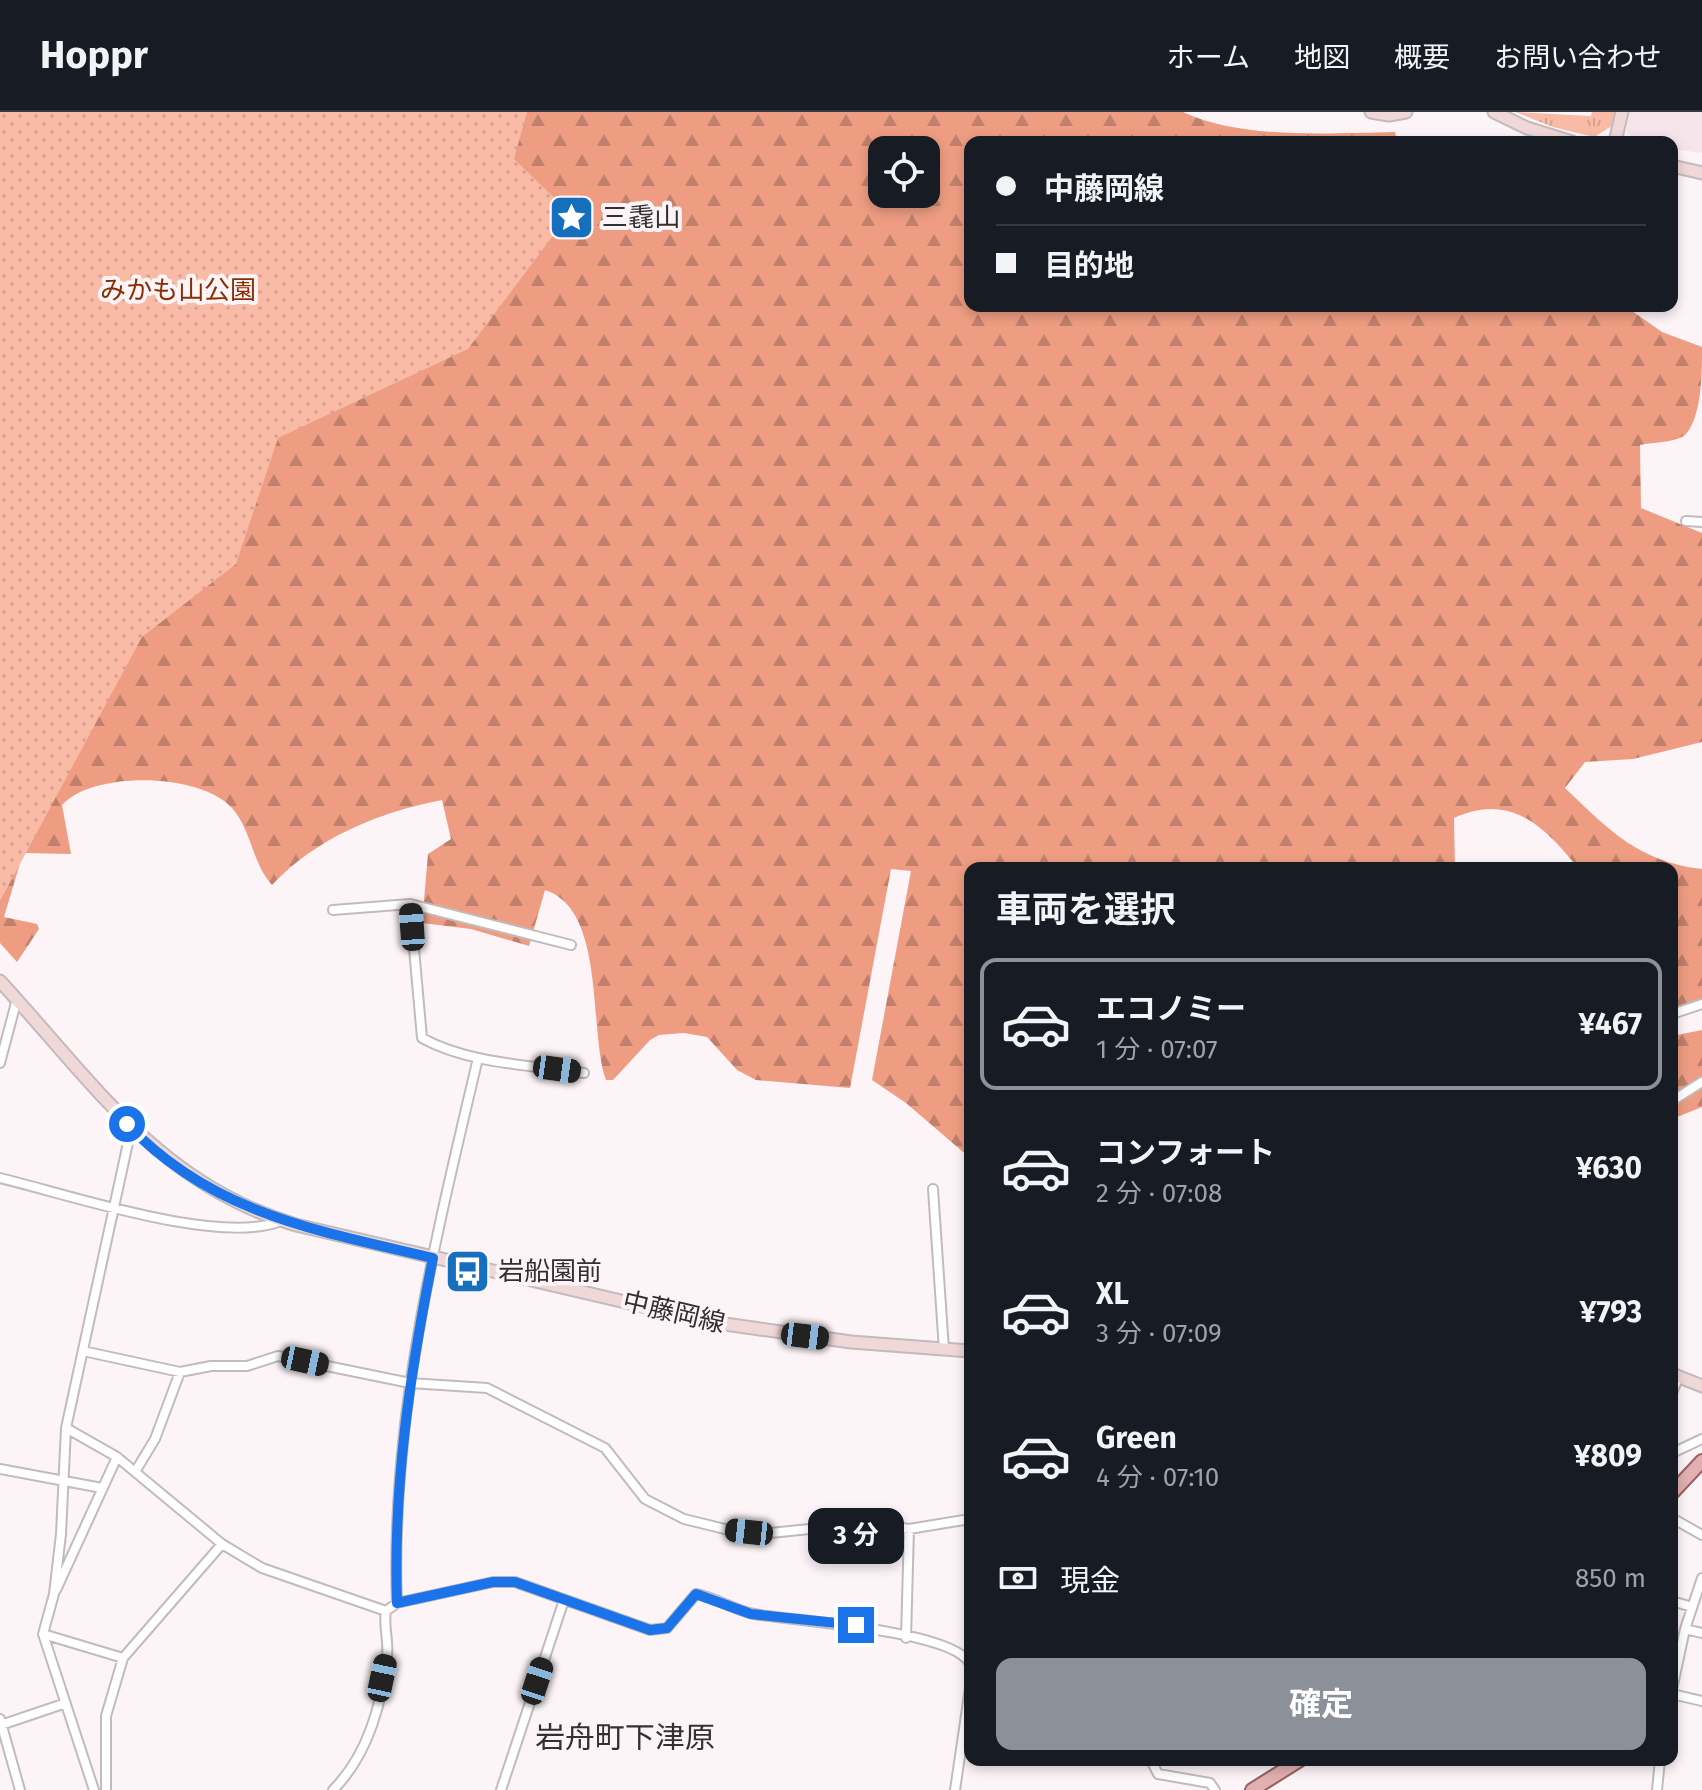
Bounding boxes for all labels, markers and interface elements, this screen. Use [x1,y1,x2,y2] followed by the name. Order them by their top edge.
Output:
[40,32,148,78] text: Hoppr
[1167,41,1250,74] text: ホーム
[1294,41,1350,74] text: 地図
[1394,41,1450,74] text: 概要
[1494,41,1662,74] text: お問い合わせ
[868,136,940,208] map controls
[868,136,940,208] button: locate
[1044,171,1164,207] text: 中藤岡線
[547,193,595,241] place icon: 三毳山
[602,202,680,233] place label: 三毳山
[1044,248,1134,284] text: 目的地
[100,275,256,306] park label: みかも山公園
[996,888,1176,932] text: 車両を選択
[398,902,426,952] car
[1000,988,1072,1060] icon: car
[1096,991,1246,1027] text: エコノミー
[1578,1006,1642,1042] text: ¥467
[1096,1034,1217,1065] text: 1 分 · 07:07
[532,1054,582,1084] car
[109,1106,145,1142] route start
[1000,1132,1072,1204] icon: car
[1096,1135,1275,1171] text: コンフォート
[1576,1150,1642,1186] text: ¥630
[1096,1178,1222,1209] text: 2 分 · 07:08
[443,1247,491,1295] bus stop icon: 岩船園前
[498,1256,602,1287] place label: 岩船園前
[1000,1276,1072,1348] icon: car
[1096,1276,1129,1312] text: XL
[620,1286,728,1339] street label: 中藤岡線
[1580,1294,1642,1330] text: ¥793
[1096,1318,1222,1349] text: 3 分 · 07:09
[780,1321,830,1351] car
[279,1344,331,1378] car
[1000,1420,1072,1492] icon: car
[1096,1420,1177,1456] text: Green
[1574,1438,1642,1474] text: ¥809
[1096,1462,1219,1493] text: 4 分 · 07:10
[808,1509,904,1565] callout: 3 分
[724,1518,774,1546] car
[833,1520,879,1551] text: 3 分
[996,1556,1040,1600] icon: cash
[1060,1563,1120,1599] text: 現金
[1575,1563,1646,1594] text: 850 m
[838,1607,874,1643] route end
[365,1652,399,1704] car
[518,1654,556,1708] car
[996,1658,1646,1750] button: 確定
[535,1720,715,1756] district label: 岩舟町下津原

